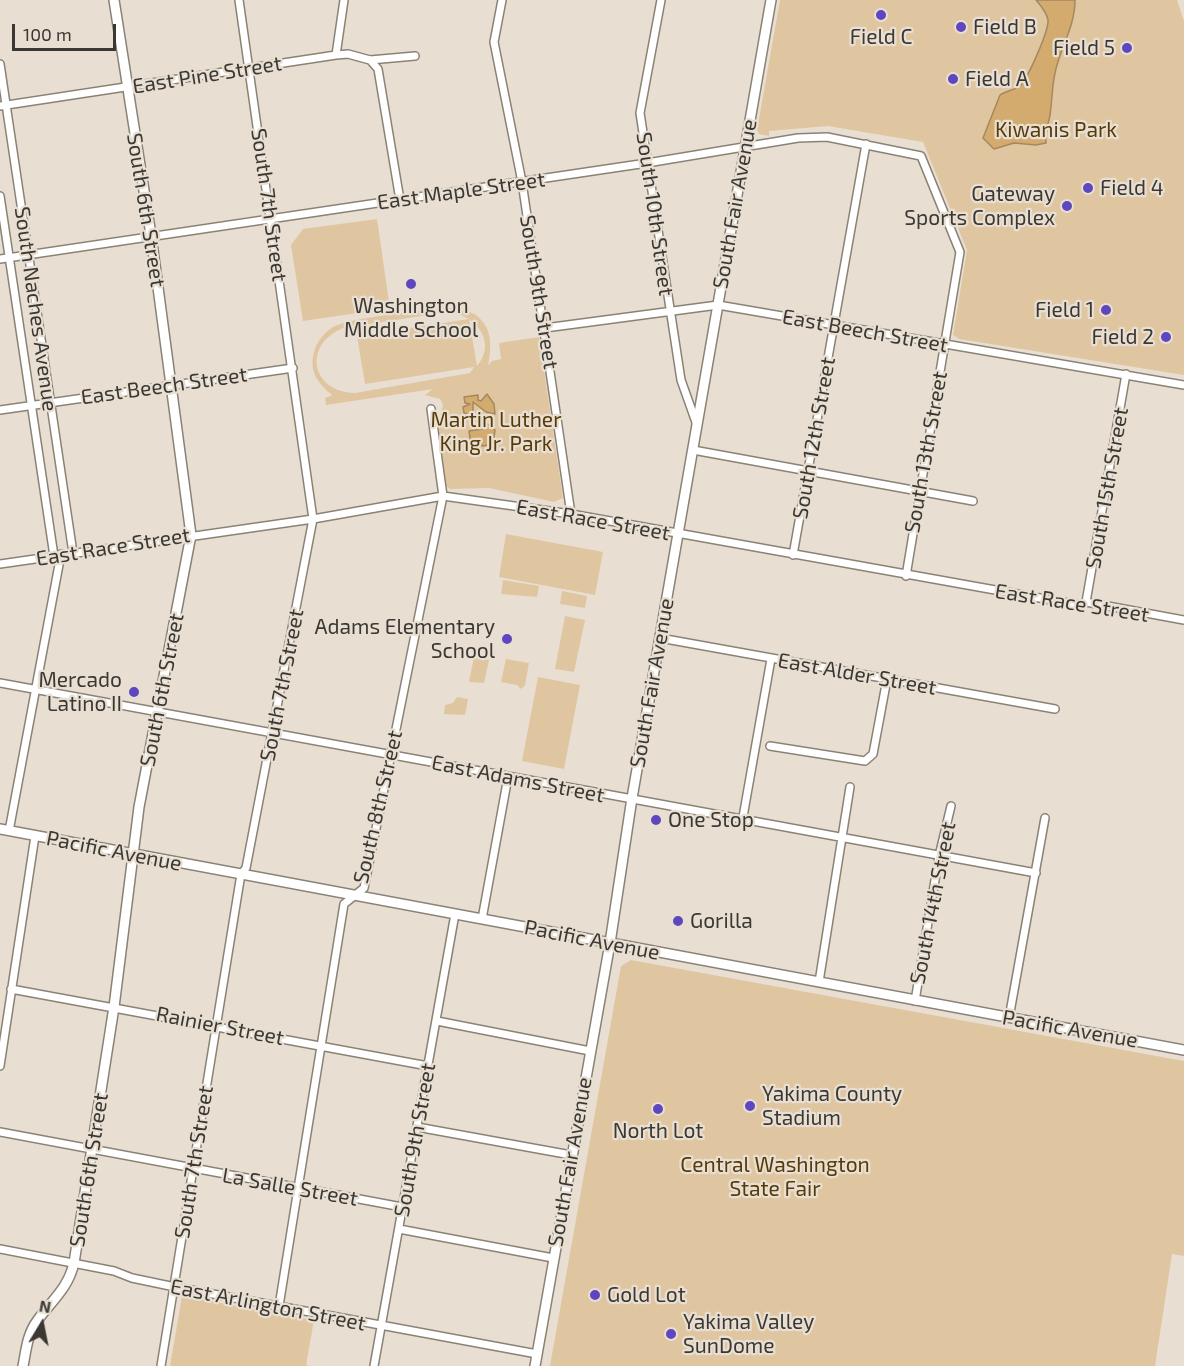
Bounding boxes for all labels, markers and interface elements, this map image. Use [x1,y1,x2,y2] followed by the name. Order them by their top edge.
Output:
[874,8,888,22] marker: Field C
[15,12,118,50] scale bar
[973,14,1037,40] place label: Field B
[954,20,968,34] marker: Field B
[23,23,72,45] text: 100 m
[850,24,912,50] place label: Field C
[1053,35,1115,61] place label: Field 5
[1120,41,1134,55] marker: Field 5
[131,51,283,99] street label: East Pine Street
[965,66,1029,92] place label: Field A
[946,72,960,86] marker: Field A
[708,117,762,291] street label: South Fair Avenue
[995,117,1117,143] park label: Kiwanis Park
[246,127,292,283] street label: South 7th Street
[121,131,171,289] street label: South 6th Street
[631,131,679,297] street label: South 10th Street
[375,167,547,215] street label: East Maple Street
[1100,175,1164,201] place label: Field 4
[904,181,1055,231] place label: Gateway Sports Complex
[1081,181,1095,195] marker: Field 4
[1060,199,1074,213] marker: Gateway Sports Complex
[9,205,63,413] street label: South Naches Avenue
[514,213,564,371] street label: South 9th Street
[404,277,418,291] marker: Washington Middle School
[344,293,478,343] place label: Washington Middle School
[1035,297,1094,323] place label: Field 1
[1099,303,1113,317] marker: Field 1
[780,304,950,358] street label: East Beech Street
[1091,324,1154,350] place label: Field 2
[1159,330,1173,344] marker: Field 2
[787,355,841,521] street label: South 12th Street
[79,362,249,410] street label: East Beech Street
[899,369,953,535] street label: South 13th Street
[1080,405,1134,571] street label: South 15th Street
[430,407,562,457] park label: Martin Luther King Jr. Park
[514,494,672,546] street label: East Race Street
[34,522,192,572] street label: East Race Street
[993,578,1151,628] street label: East Race Street
[625,596,679,770] street label: South Fair Avenue
[255,607,309,763] street label: South 7th Street
[135,611,189,769] street label: South 6th Street
[314,614,495,664] place label: Adams Elementary School
[500,632,514,646] marker: Adams Elementary School
[776,648,938,700] street label: East Alder Street
[38,667,122,717] place label: Mercado Latino II
[127,685,141,699] marker: Mercado Latino II
[348,728,408,886] street label: South 8th Street
[430,750,606,808] street label: East Adams Street
[668,807,754,833] place label: One Stop
[649,813,663,827] marker: One Stop
[905,820,961,986] street label: South 14th Street
[44,826,184,876] street label: Pacific Avenue
[690,908,753,934] place label: Gorilla
[671,914,685,928] marker: Gorilla
[522,915,662,965] street label: Pacific Avenue
[154,1001,286,1051] street label: Rainier Street
[1000,1005,1140,1053] street label: Pacific Avenue
[389,1061,441,1219] street label: South 9th Street
[543,1075,597,1249] street label: South Fair Avenue
[762,1081,902,1131] place label: Yakima County Stadium
[169,1084,219,1240] street label: South 7th Street
[64,1091,114,1249] street label: South 6th Street
[743,1099,757,1113] marker: Yakima County Stadium
[651,1102,665,1116] marker: North Lot
[613,1118,703,1144] place label: North Lot
[680,1152,870,1202] park label: Central Washington State Fair
[220,1163,360,1211] street label: La Salle Street
[168,1274,368,1336] street label: East Arlington Street
[607,1282,686,1308] place label: Gold Lot
[588,1288,602,1302] marker: Gold Lot
[12,1294,72,1354] north arrow
[38,1295,53,1316] text: N
[683,1309,814,1359] place label: Yakima Valley SunDome
[664,1327,678,1341] marker: Yakima Valley SunDome

